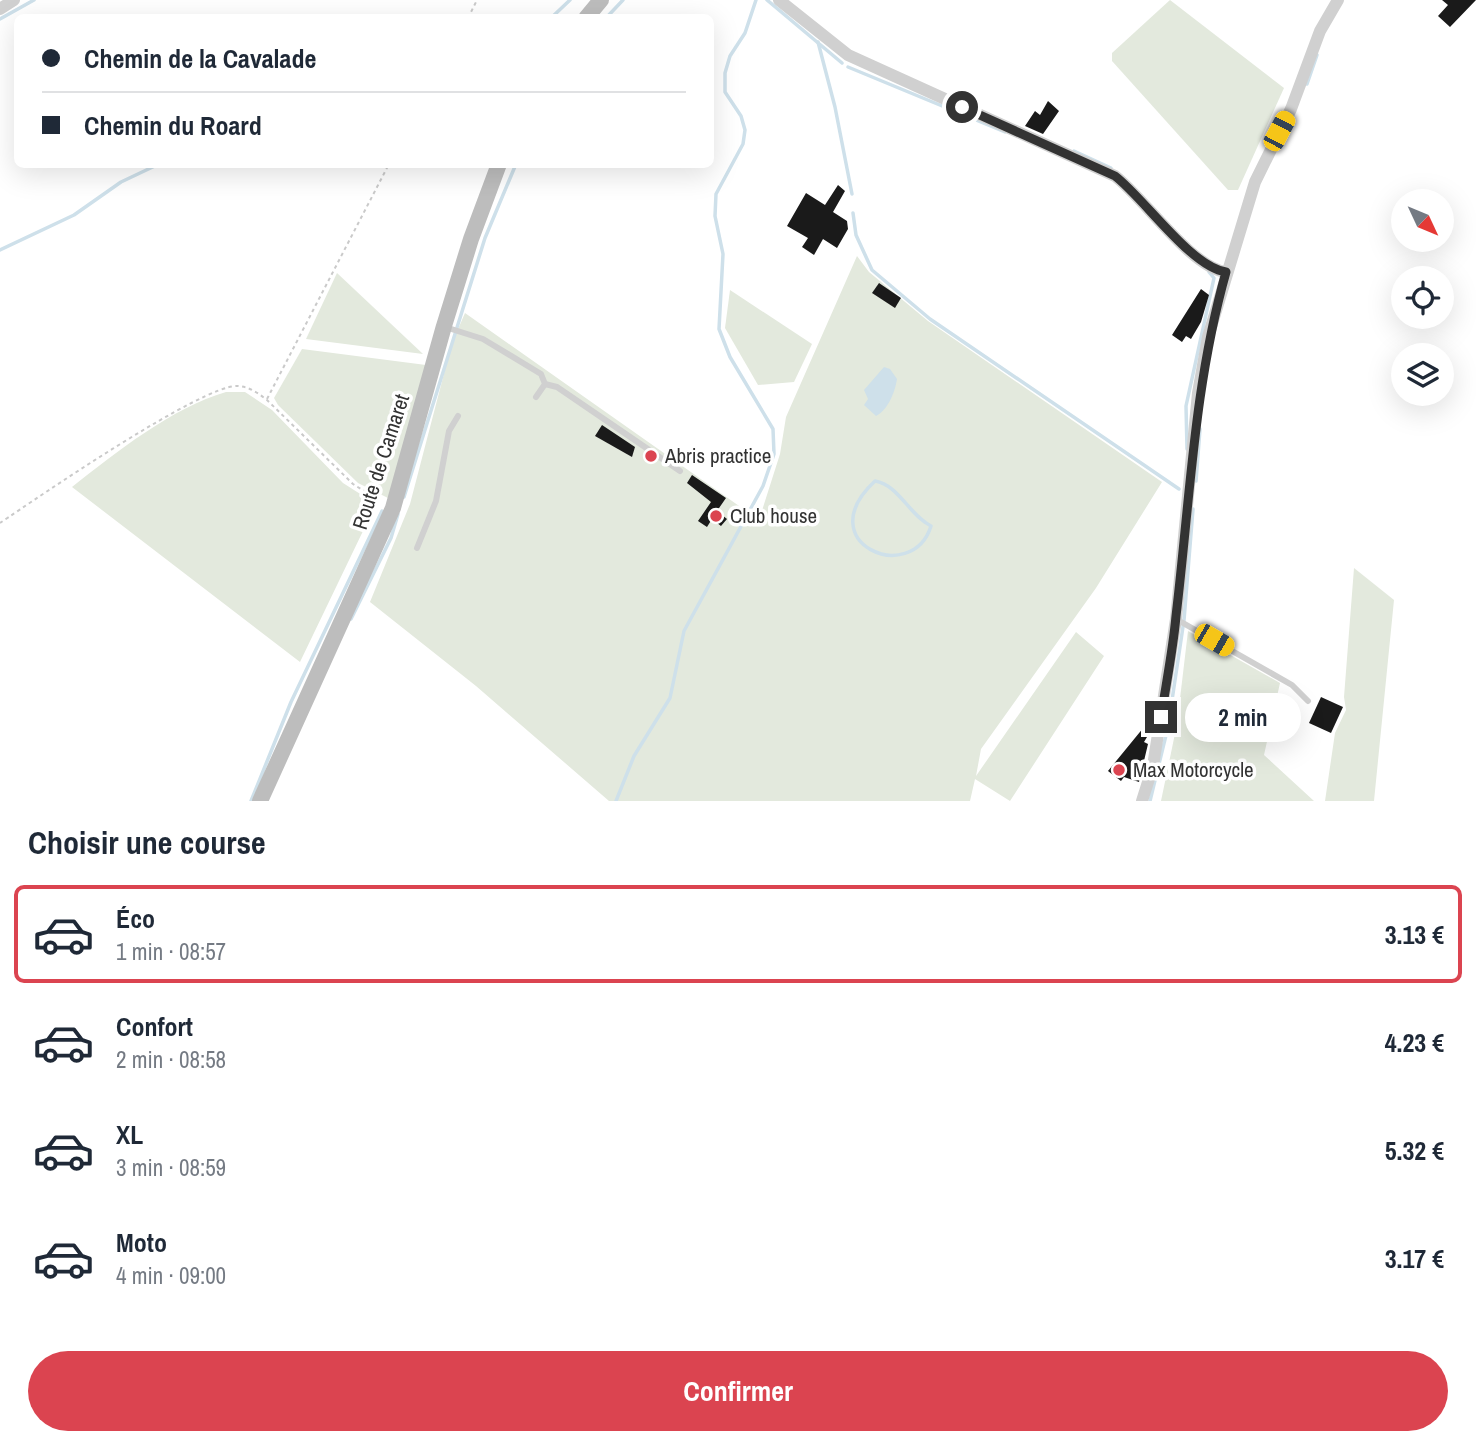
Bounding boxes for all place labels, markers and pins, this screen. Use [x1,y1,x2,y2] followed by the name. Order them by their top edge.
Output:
[664,441,771,470] place label: Abris practice
[643,448,659,464] marker: Abris practice
[730,501,817,530] place label: Club house
[708,508,724,524] marker: Club house
[1133,755,1254,784] place label: Max Motorcycle
[1111,762,1127,778] marker: Max Motorcycle

